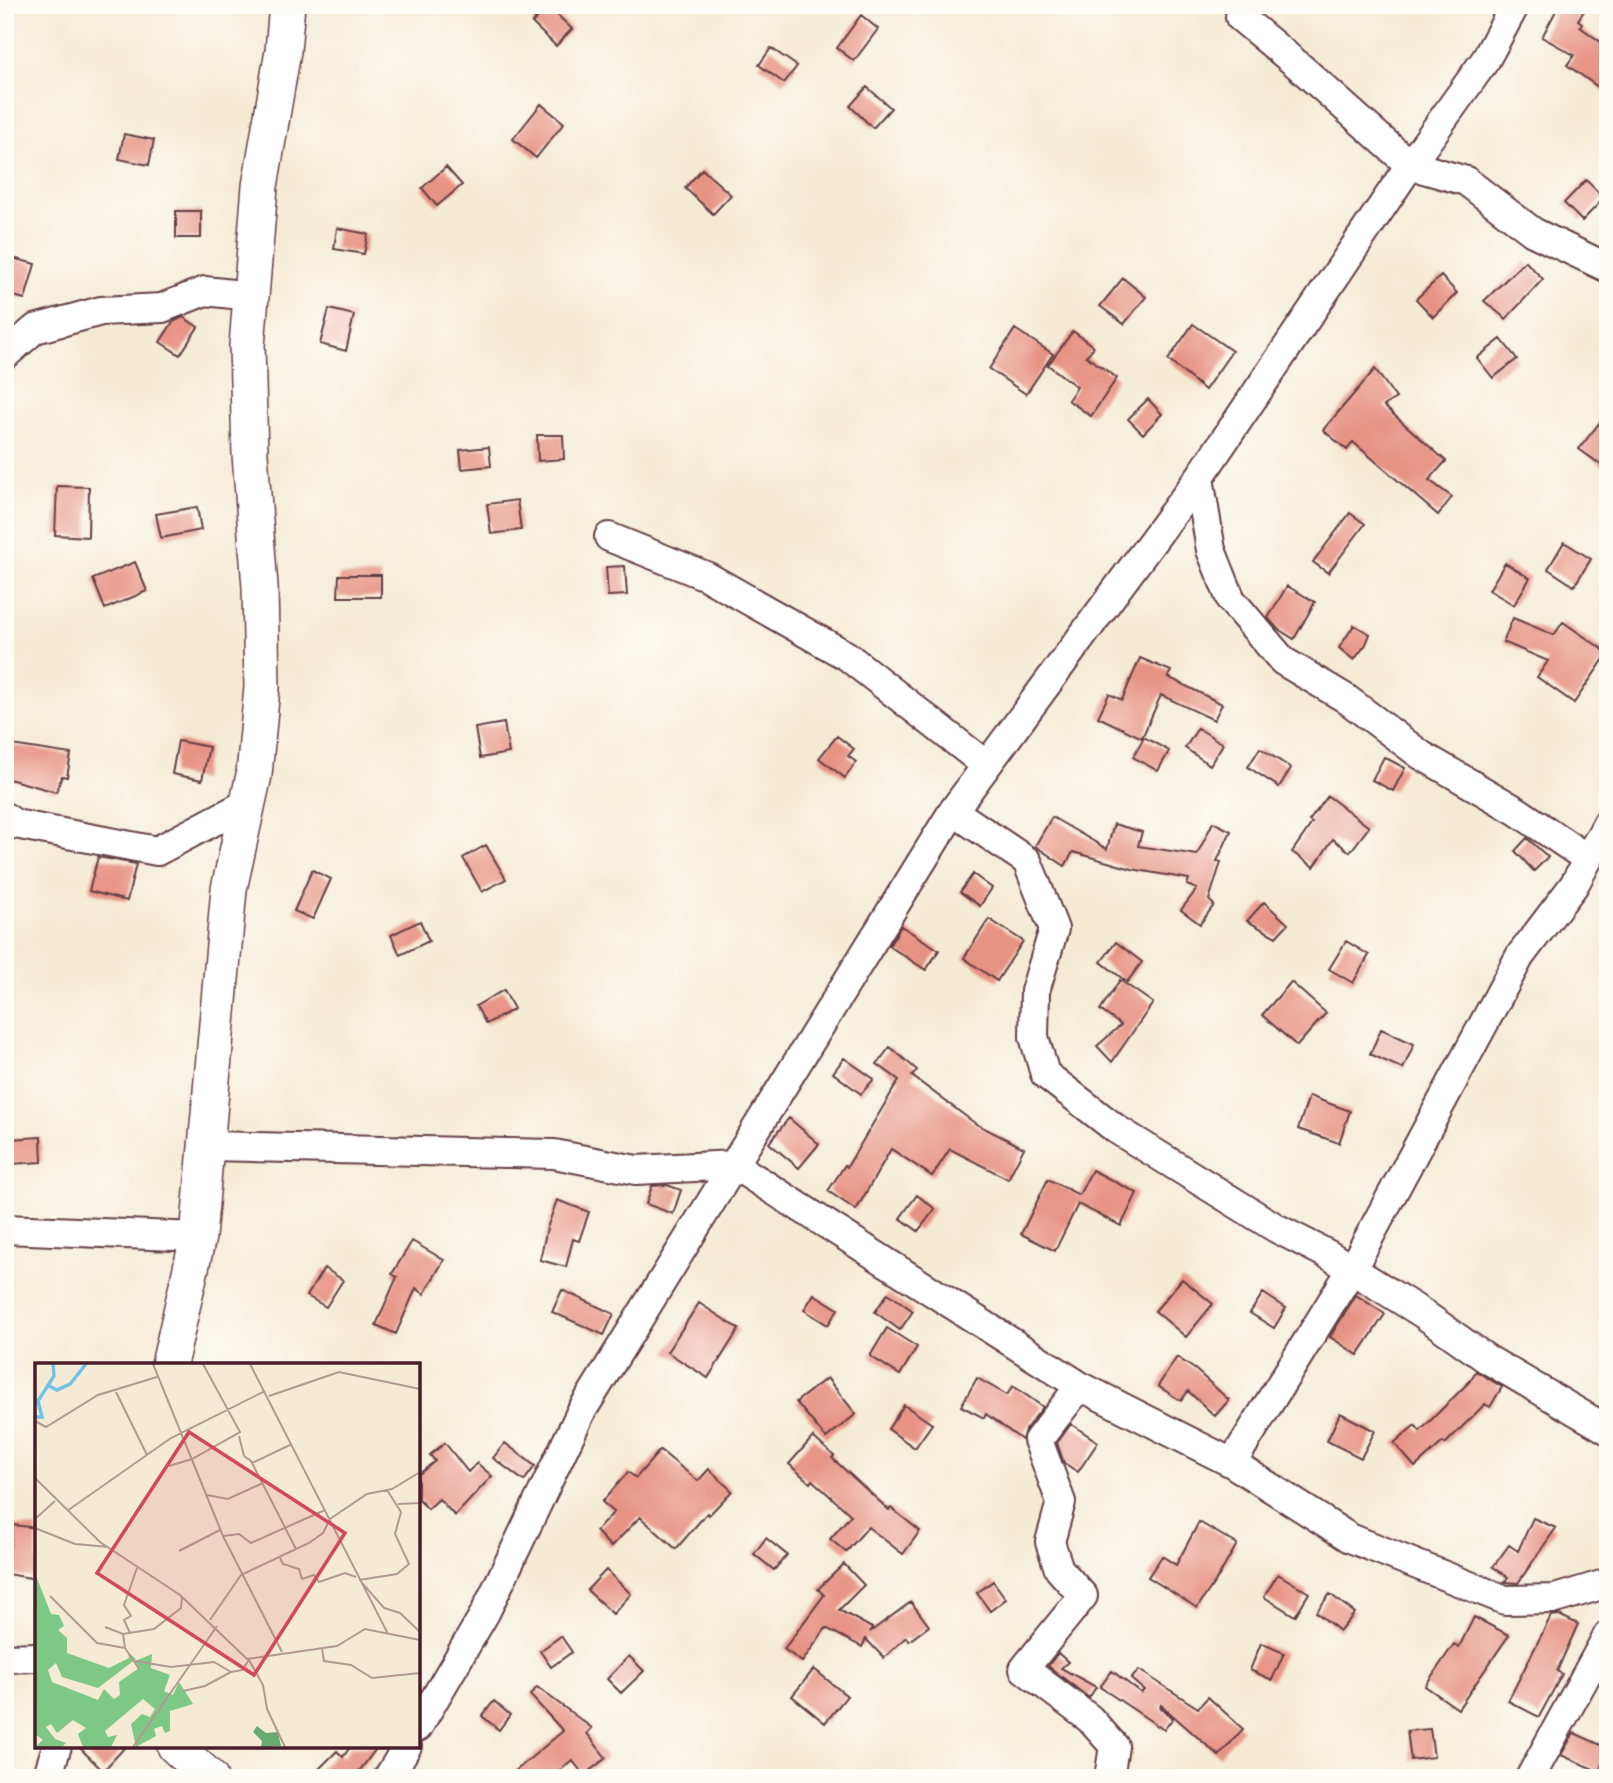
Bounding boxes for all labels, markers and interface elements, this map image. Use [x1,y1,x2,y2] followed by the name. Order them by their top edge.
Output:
[35,1363,420,1748] inset map

